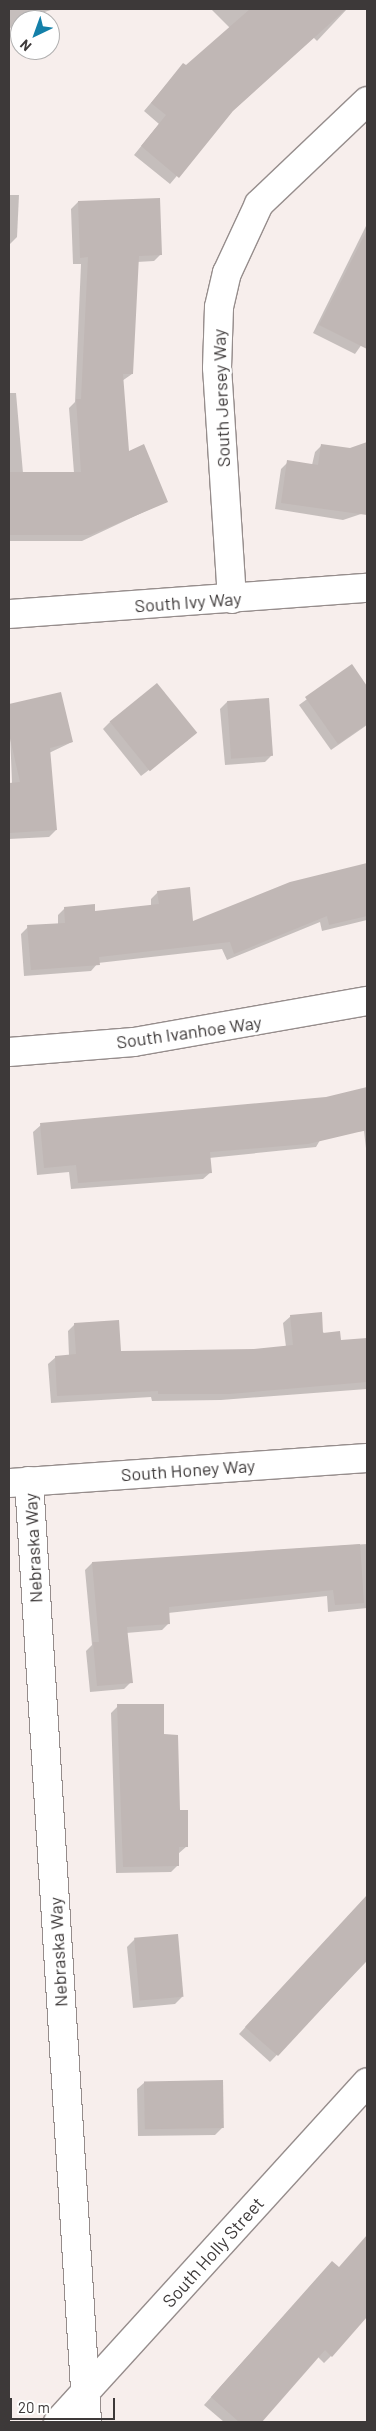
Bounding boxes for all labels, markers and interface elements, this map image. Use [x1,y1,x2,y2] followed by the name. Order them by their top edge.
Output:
[10,10,60,60] north arrow
[16,36,34,55] text: N
[208,328,234,468] street label: South Jersey Way
[134,587,242,617] street label: South Ivy Way
[115,1011,263,1053] street label: South Ivanhoe Way
[120,1455,256,1485] street label: South Honey Way
[19,1493,47,1603] street label: Nebraska Way
[44,1897,72,2007] street label: Nebraska Way
[158,2192,268,2312] street label: South Holly Street
[12,2388,118,2420] scale bar
[18,2398,50,2416] text: 20 m

